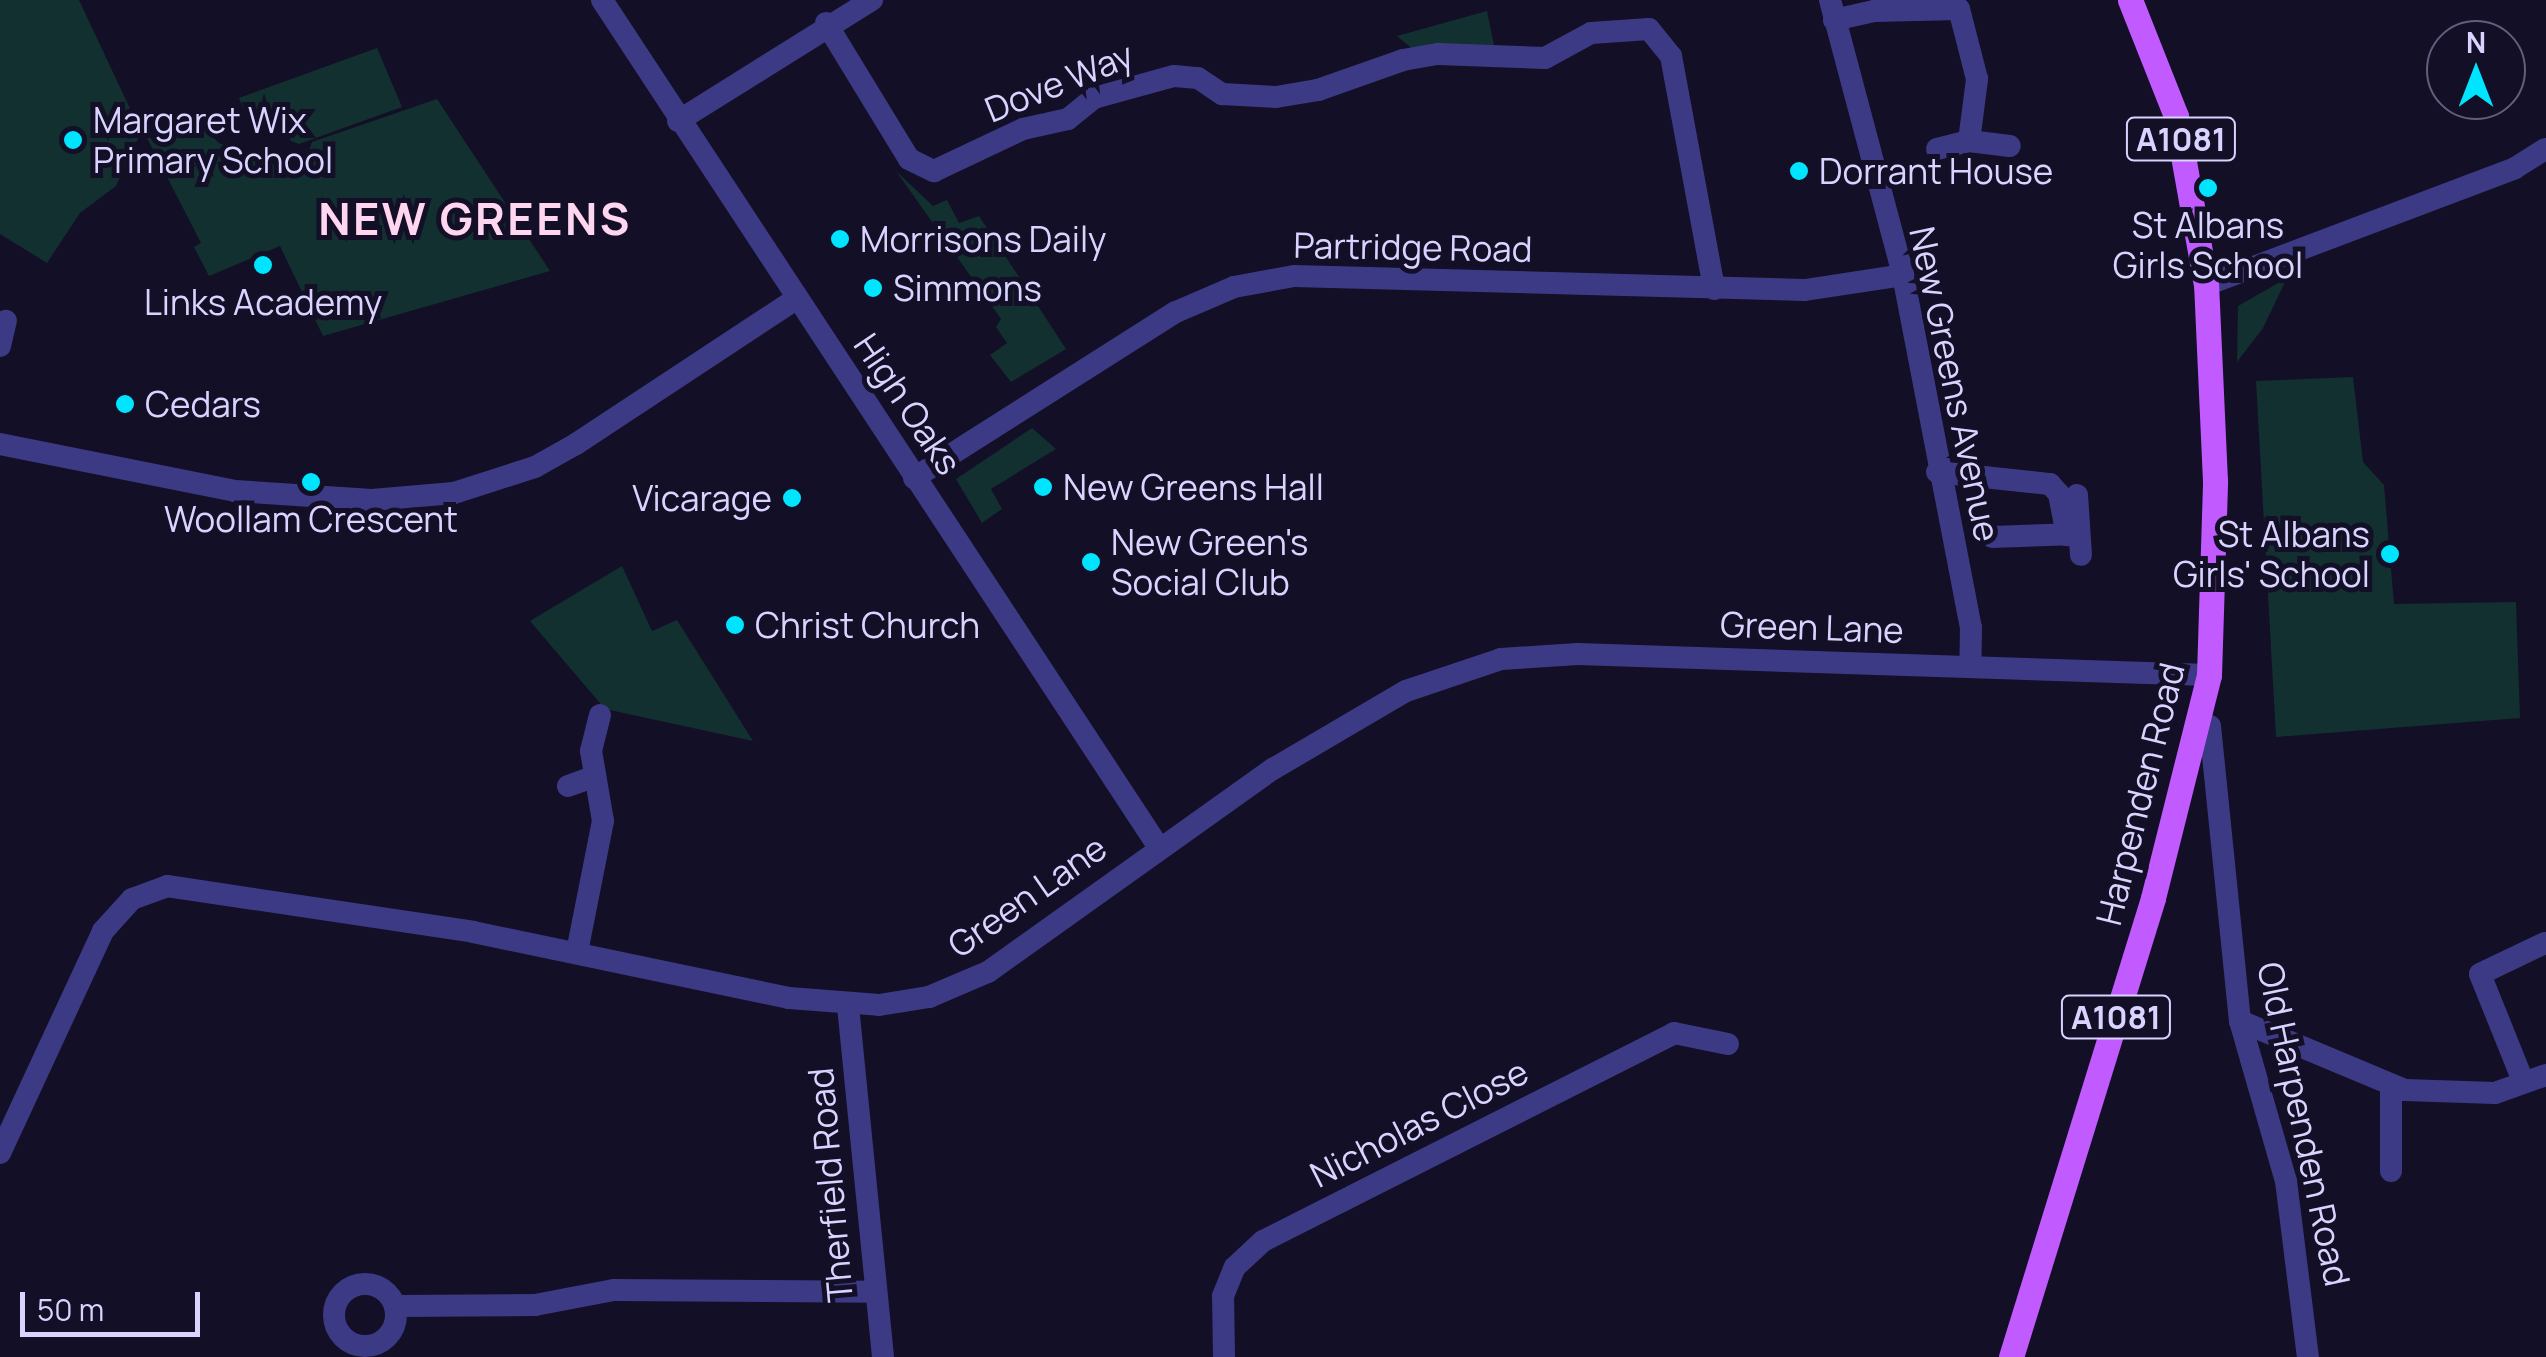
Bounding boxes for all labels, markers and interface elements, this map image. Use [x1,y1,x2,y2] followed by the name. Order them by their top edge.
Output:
[2426,20,2526,120] north arrow
[2466,23,2486,61] text: N
[979,33,1139,131] street label: Dove Way
[93,99,333,181] place label: Margaret Wix Primary School
[2124,112,2238,166] road number: A1081
[62,129,84,151] marker: Margaret Wix Primary School
[1819,150,2053,192] place label: Dorrant House
[1788,160,1810,182] marker: Dorrant House
[2197,177,2219,199] marker: St Albans Girls School
[318,192,632,246] district label: NEW GREENS
[2113,204,2303,286] place label: St Albans Girls School
[860,218,1107,260] place label: Morrisons Daily
[1901,223,2009,545] street label: New Greens Avenue
[1293,224,1533,270] street label: Partridge Road
[829,228,851,250] marker: Morrisons Daily
[252,254,274,276] marker: Links Academy
[893,267,1042,309] place label: Simmons
[862,277,884,299] marker: Simmons
[144,281,382,323] place label: Links Academy
[846,326,970,482] street label: High Oaks
[145,383,261,425] place label: Cedars
[114,393,136,415] marker: Cedars
[1063,466,1324,508] place label: New Greens Hall
[300,471,322,493] marker: Woollam Crescent
[1032,476,1054,498] marker: New Greens Hall
[632,477,772,519] place label: Vicarage
[781,487,803,509] marker: Vicarage
[164,498,458,540] place label: Woollam Crescent
[2173,513,2370,595] place label: St Albans Girls' School
[1111,521,1308,603] place label: New Green's Social Club
[2379,543,2401,565] marker: St Albans Girls' School
[1080,551,1102,573] marker: New Green's Social Club
[1720,603,1904,651] street label: Green Lane
[755,604,980,646] place label: Christ Church
[724,614,746,636] marker: Christ Church
[2087,659,2193,929] street label: Harpenden Road
[940,826,1114,966] street label: Green Lane
[2249,958,2359,1290] street label: Old Harpenden Road
[2058,990,2174,1044] road number: A1081
[1303,1050,1535,1196] street label: Nicholas Close
[799,1066,861,1304] street label: Therfield Road
[25,1272,205,1334] scale bar
[37,1289,104,1330] text: 50 m

